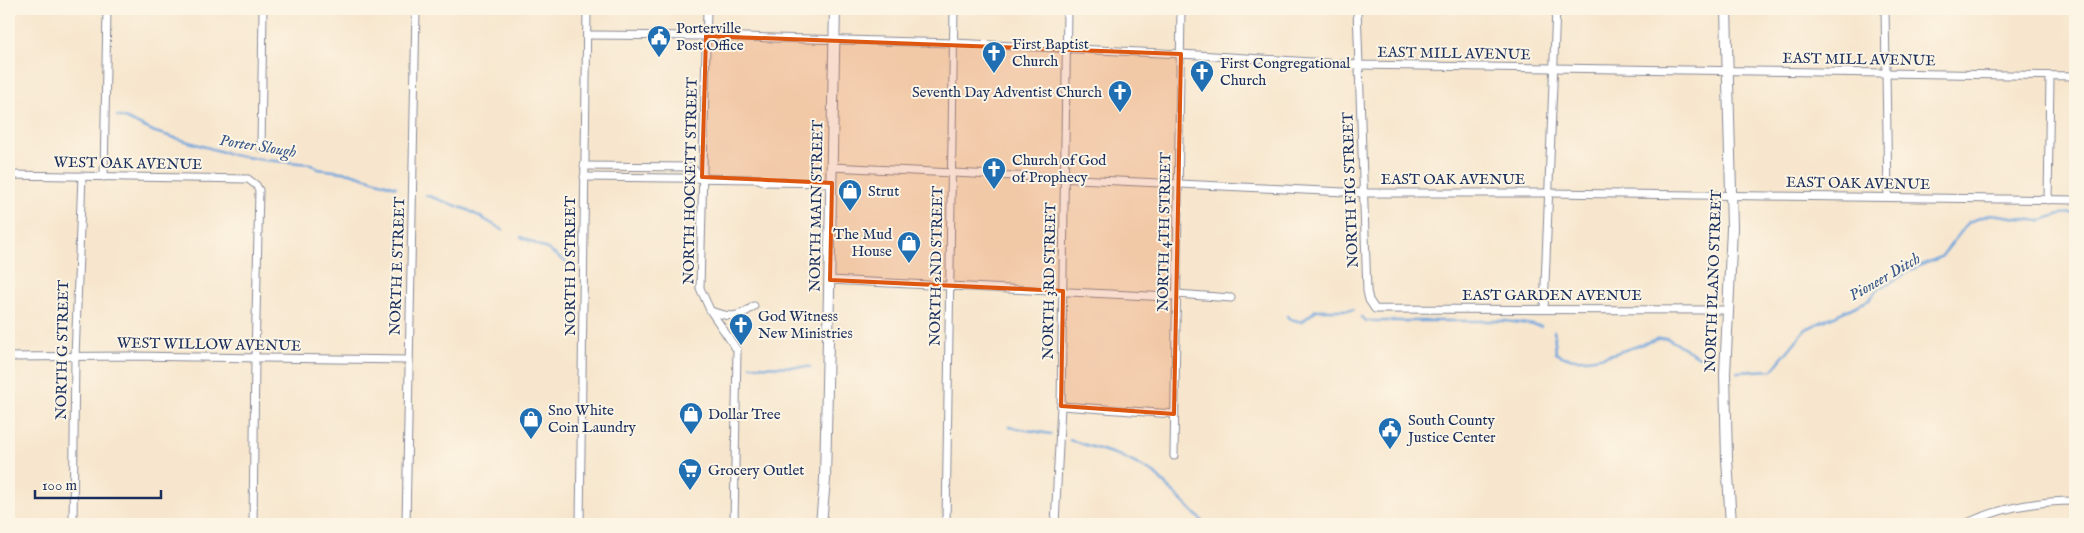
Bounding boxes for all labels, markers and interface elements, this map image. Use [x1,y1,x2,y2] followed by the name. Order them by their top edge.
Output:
[676,19,744,55] place label: Porterville Post Office
[646,24,672,58] public building icon: Porterville Post Office
[1012,35,1089,71] place label: First Baptist Church
[981,40,1007,74] church icon: First Baptist Church
[1377,43,1531,64] street label: EAST MILL AVENUE
[1782,49,1936,70] street label: EAST MILL AVENUE
[1220,54,1351,90] place label: First Congregational Church
[1189,59,1215,93] church icon: First Congregational Church
[679,77,702,285] street label: NORTH HOCKETT STREET
[1107,79,1133,113] church icon: Seventh Day Adventist Church
[912,83,1102,102] place label: Seventh Day Adventist Church
[1338,112,1363,268] street label: NORTH FIG STREET
[806,120,827,292] street label: NORTH MAIN STREET
[218,131,298,163] water label: Porter Slough
[1012,151,1107,187] place label: Church of God of Prophecy
[1154,152,1175,312] street label: NORTH 4TH STREET
[53,153,202,174] street label: WEST OAK AVENUE
[981,156,1007,190] church icon: Church of God of Prophecy
[1381,170,1525,189] street label: EAST OAK AVENUE
[1786,173,1930,194] street label: EAST OAK AVENUE
[837,178,863,212] shop icon: Strut
[868,182,899,201] place label: Strut
[926,186,947,346] street label: NORTH 2ND STREET
[1701,189,1726,373] street label: NORTH PLANO STREET
[386,196,409,336] street label: NORTH E STREET
[561,196,580,336] street label: NORTH D STREET
[1039,202,1060,360] street label: NORTH 3RD STREET
[833,225,893,261] place label: The Mud House
[896,230,922,264] shop icon: The Mud House
[1846,249,1925,306] water label: Pioneer Ditch
[52,280,73,420] street label: NORTH G STREET
[1462,286,1642,305] street label: EAST GARDEN AVENUE
[758,307,853,343] place label: God Witness New Ministries
[728,312,754,346] church icon: God Witness New Ministries
[117,333,301,356] street label: WEST WILLOW AVENUE
[548,401,636,437] place label: Sno White Coin Laundry
[678,401,704,435] shop icon: Dollar Tree
[708,405,781,424] place label: Dollar Tree
[518,406,544,440] shop icon: Sno White Coin Laundry
[1406,411,1496,447] place label: South County Justice Center
[1377,416,1403,450] public building icon: South County Justice Center
[677,457,703,491] supermarket icon: Grocery Outlet
[708,461,804,480] place label: Grocery Outlet
[35,468,161,500] scale bar
[42,476,78,495] text: 100 m

